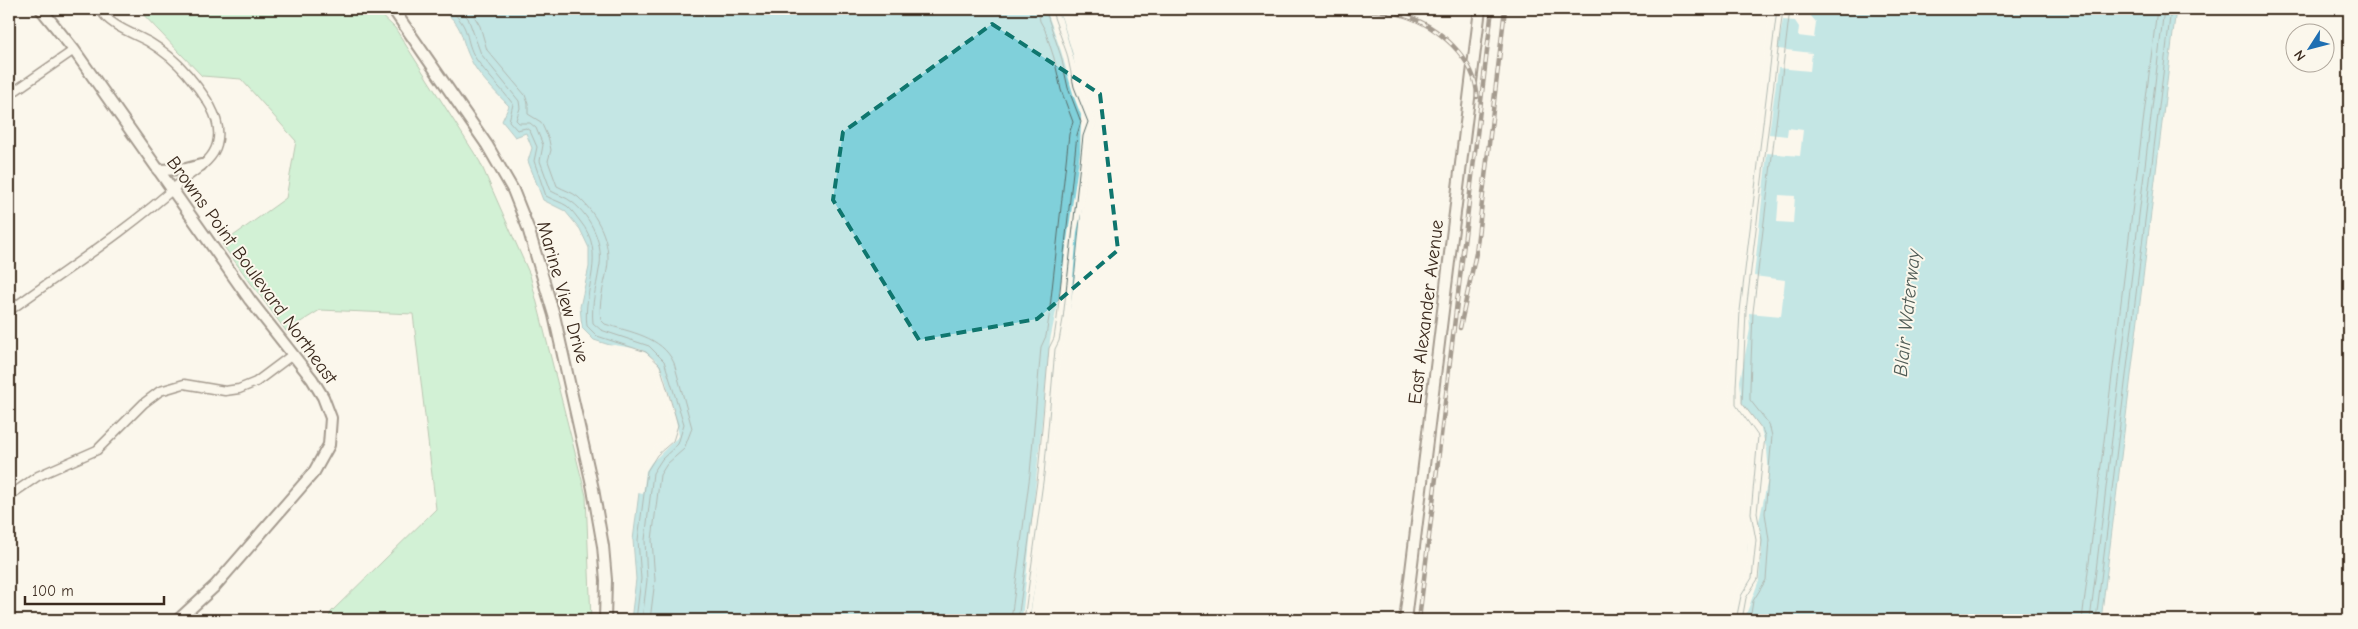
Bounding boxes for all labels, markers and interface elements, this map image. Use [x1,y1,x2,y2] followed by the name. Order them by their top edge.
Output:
[2286,22,2336,72] north arrow
[2290,47,2309,64] text: N
[162,152,342,389] street label: Browns Point Boulevard Northeast
[1404,218,1448,406] street label: East Alexander Avenue
[532,219,594,365] street label: Marine View Drive
[1889,247,1925,378] water label: Blair Waterway
[25,574,164,606] scale bar
[32,582,74,600] text: 100 m

